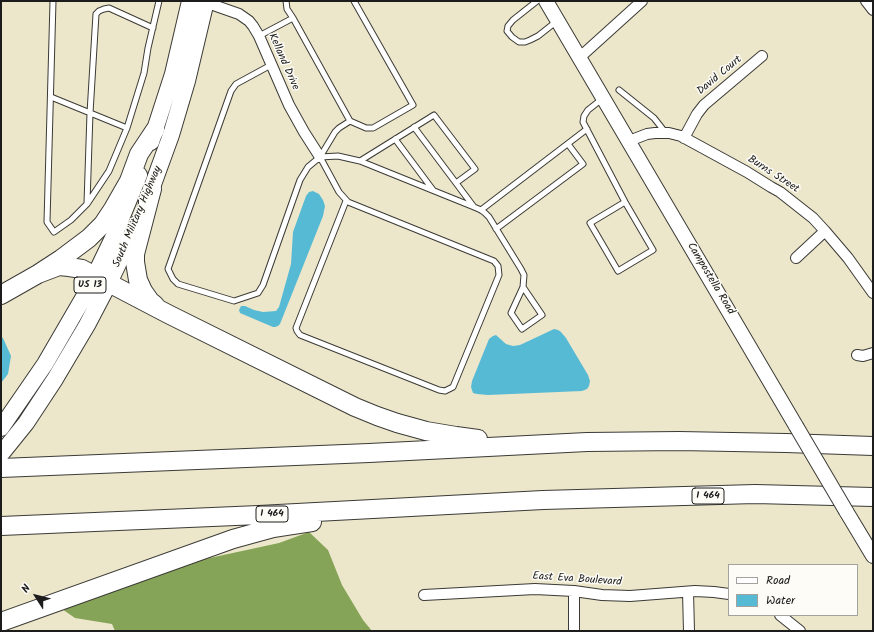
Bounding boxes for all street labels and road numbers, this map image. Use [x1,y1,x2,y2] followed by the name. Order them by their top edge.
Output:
[265,32,301,92] street label: Kelland Drive
[695,54,745,98] street label: David Court
[745,153,801,197] street label: Burns Street
[111,164,165,270] street label: South Military Highway
[683,241,737,317] street label: Campostella Road
[74,277,106,293] road number: US 13
[692,488,724,504] road number: I 464
[256,506,288,522] road number: I 464
[532,570,622,590] street label: East Eva Boulevard

